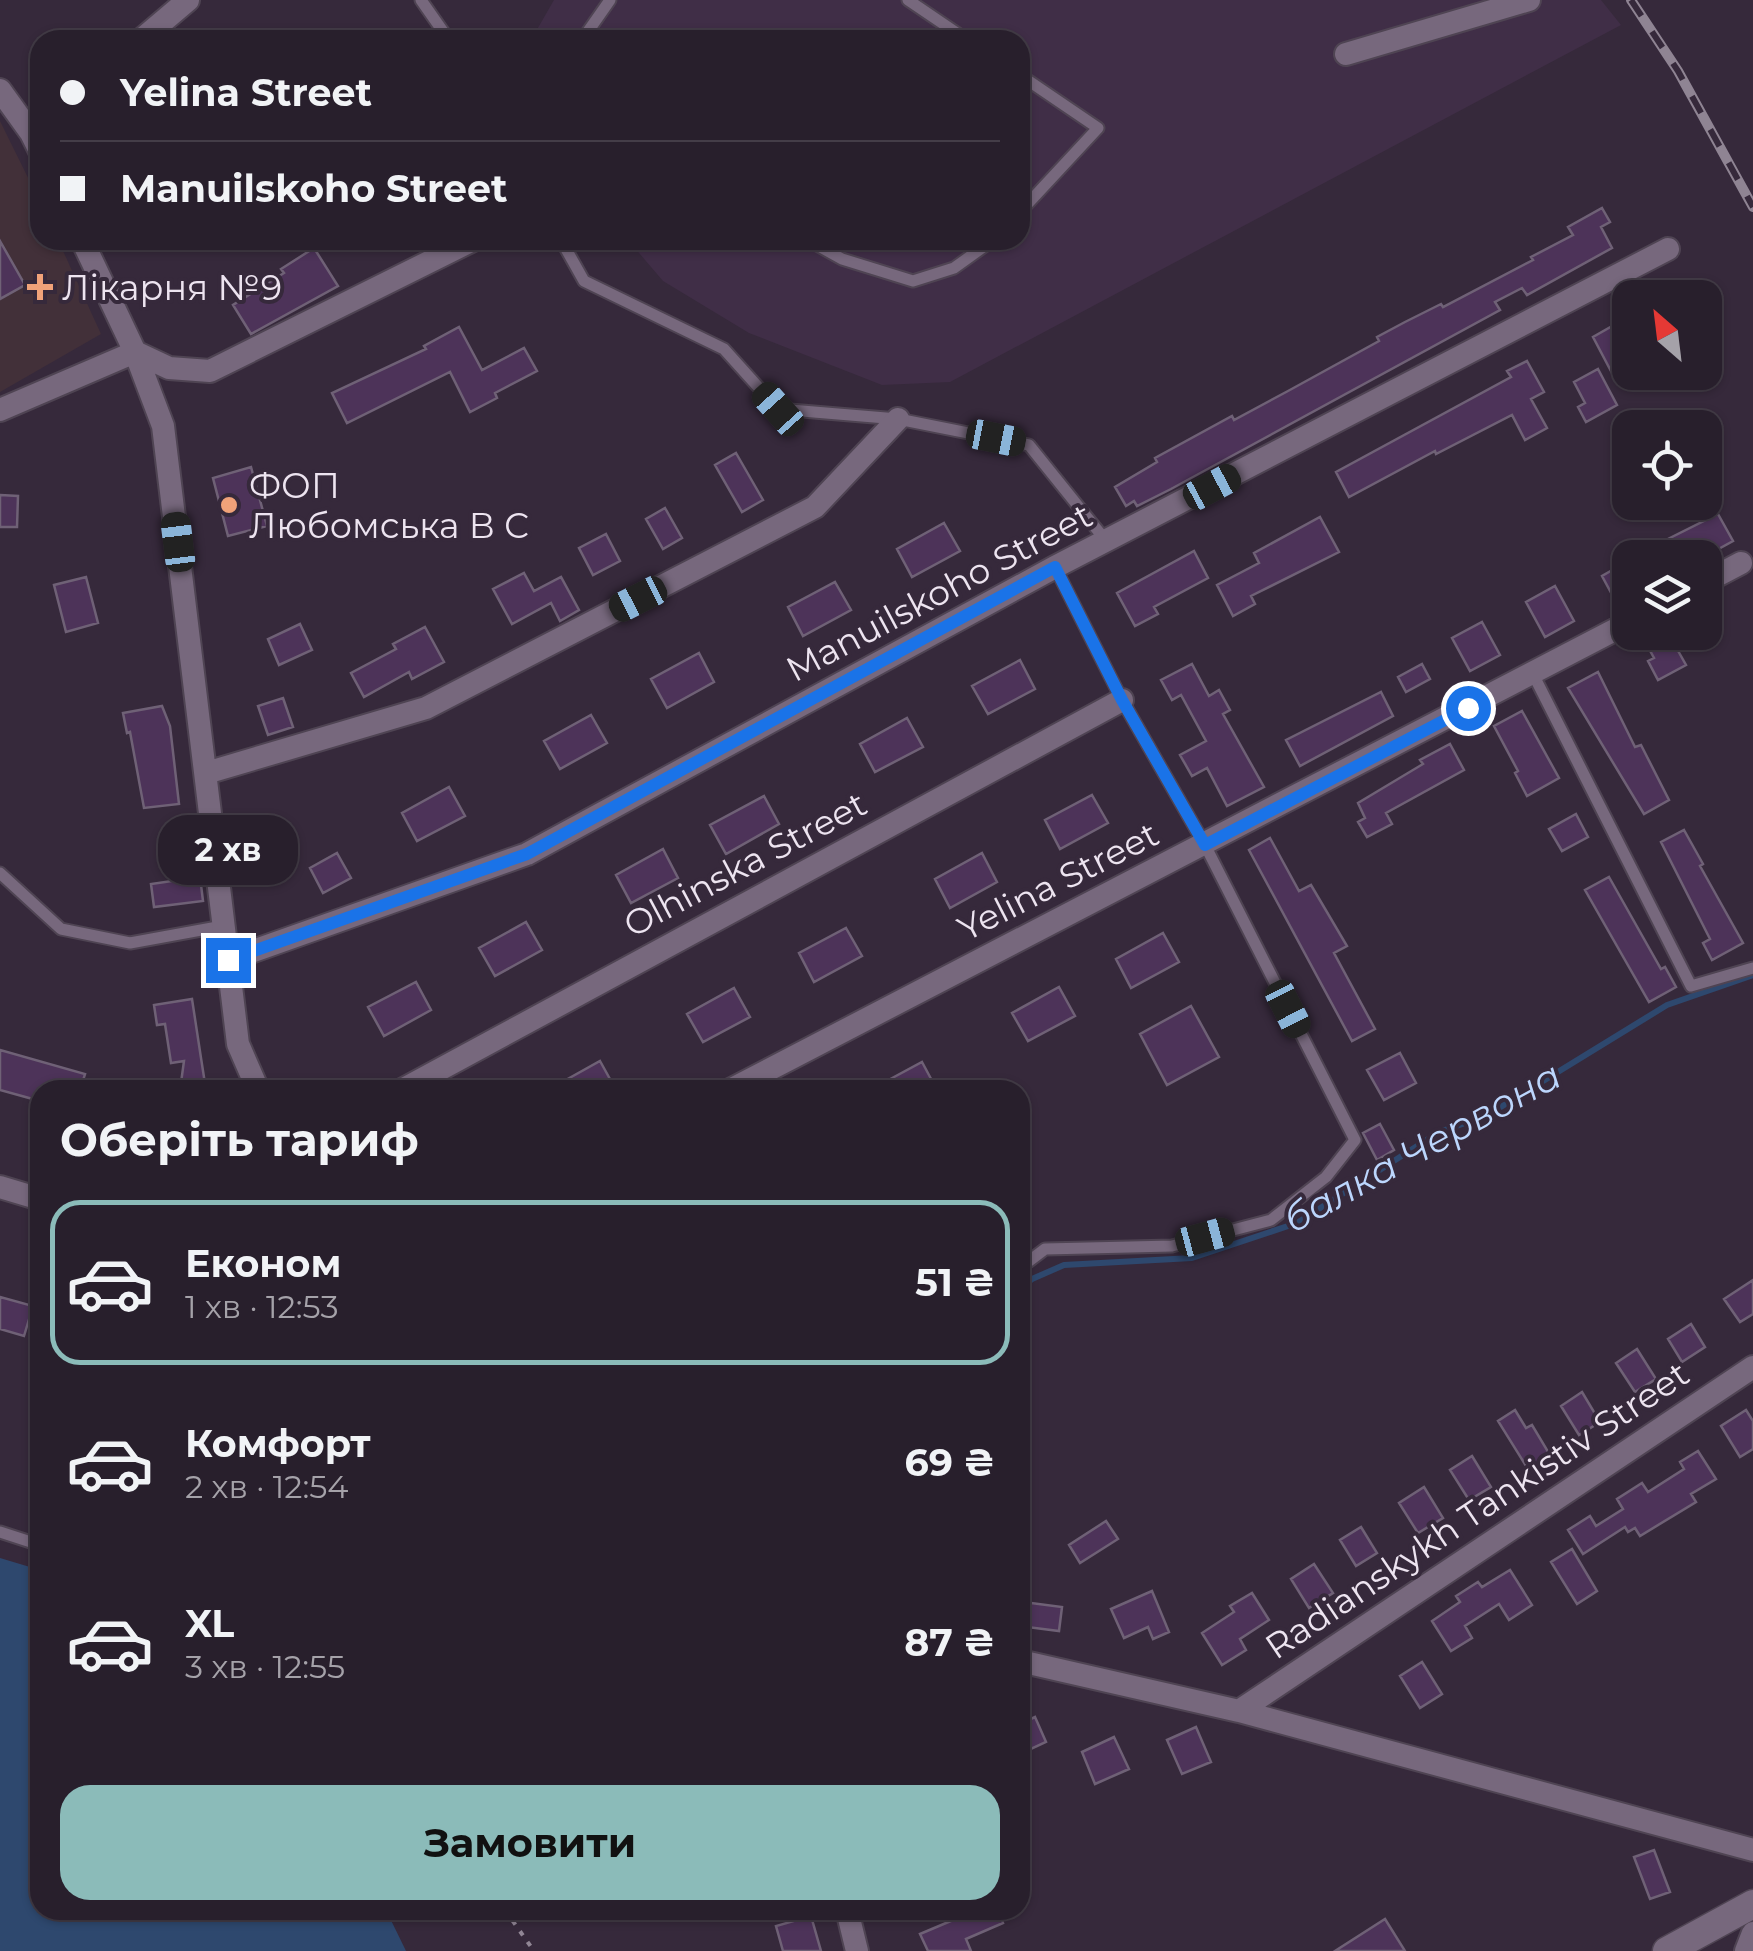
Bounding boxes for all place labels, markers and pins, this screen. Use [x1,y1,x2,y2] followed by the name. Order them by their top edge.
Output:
[62,266,282,309] place label: Лікарня №9
[27,274,53,300] marker: Лікарня №9
[249,464,529,547] place label: ФОП Любомська В С
[218,494,240,516] marker: ФОП Любомська В С

